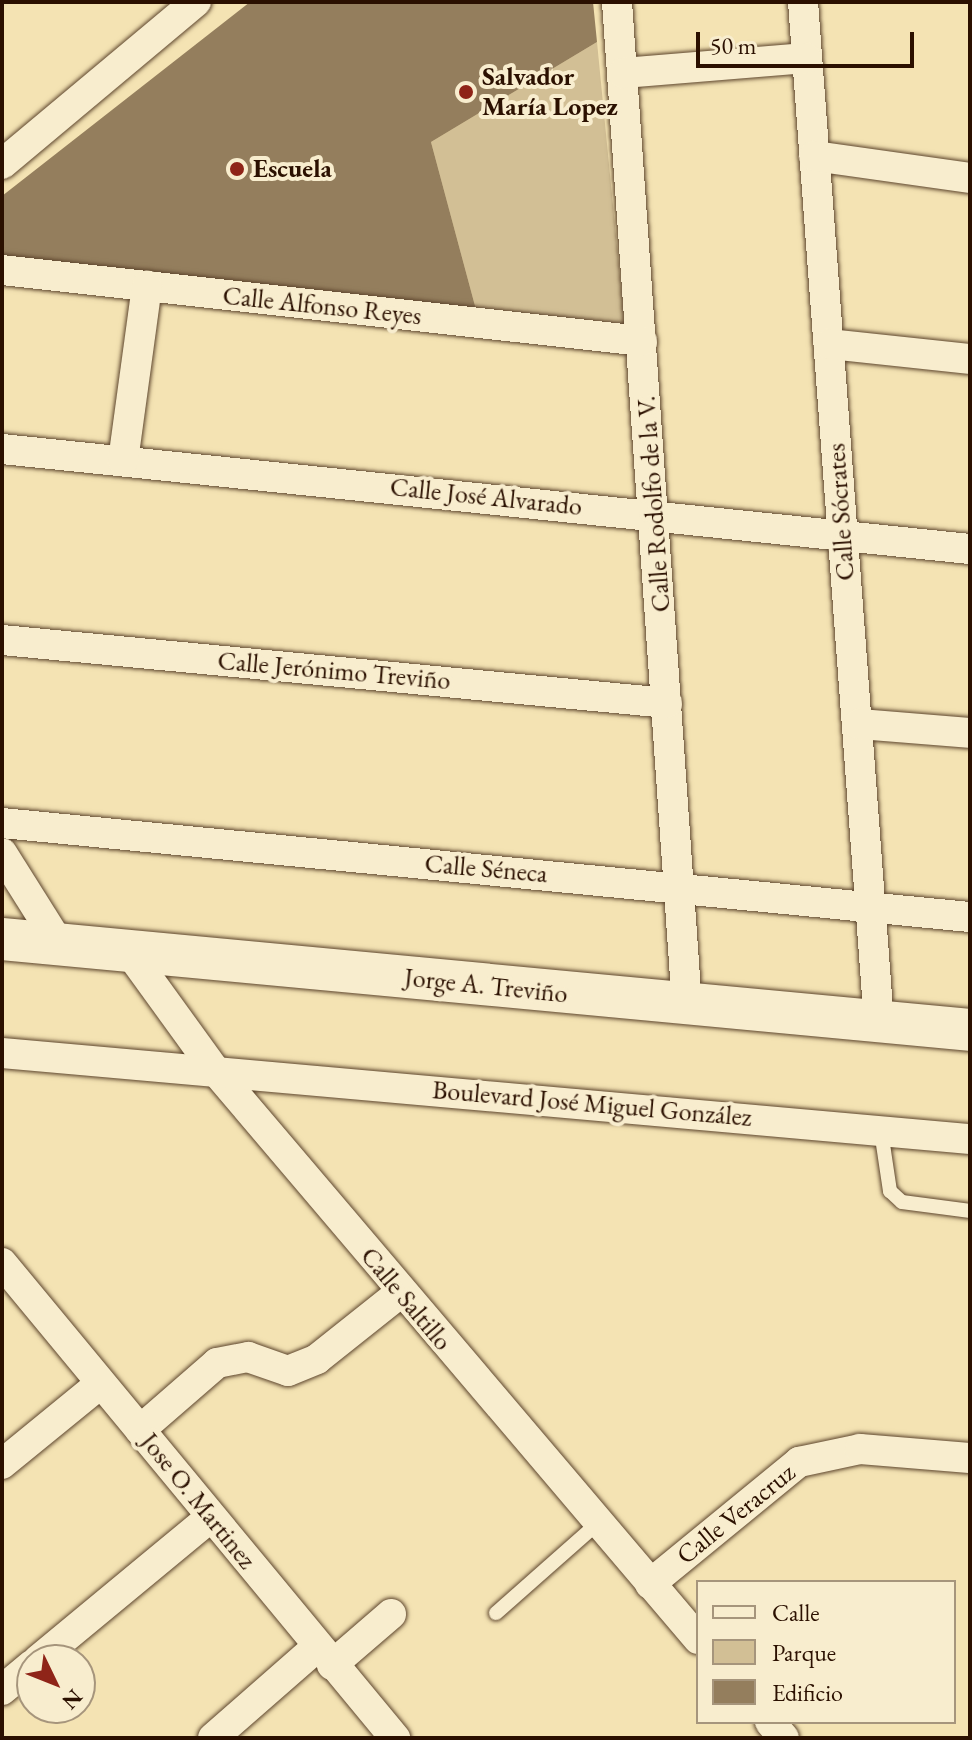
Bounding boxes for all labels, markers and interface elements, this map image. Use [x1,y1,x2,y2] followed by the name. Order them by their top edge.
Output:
[700,16,918,66] scale bar
[710,30,757,61] text: 50 m
[482,61,618,122] place label: Salvador María Lopez
[457,83,475,101] marker: Salvador María Lopez
[253,153,332,185] place label: Escuela
[228,160,246,178] marker: Escuela
[221,280,423,332] street label: Calle Alfonso Reyes
[631,395,677,613] street label: Calle Rodolfo de la V.
[821,442,861,582] street label: Calle Sócrates
[389,471,583,523] street label: Calle José Alvarado
[216,645,452,697] street label: Calle Jerónimo Treviño
[423,848,549,890] street label: Calle Séneca
[403,962,569,1010] street label: Jorge A. Treviño
[431,1074,753,1134] street label: Boulevard José Miguel González
[354,1241,458,1357] street label: Calle Saltillo
[134,1427,262,1575] street label: Jose O. Martinez
[671,1457,801,1571] street label: Calle Veracruz
[696,1580,956,1724] legend
[772,1597,820,1628] text: Calle
[772,1637,836,1668] text: Parque
[16,1644,96,1724] north arrow
[772,1677,843,1708] text: Edificio
[56,1683,89,1716] text: N

